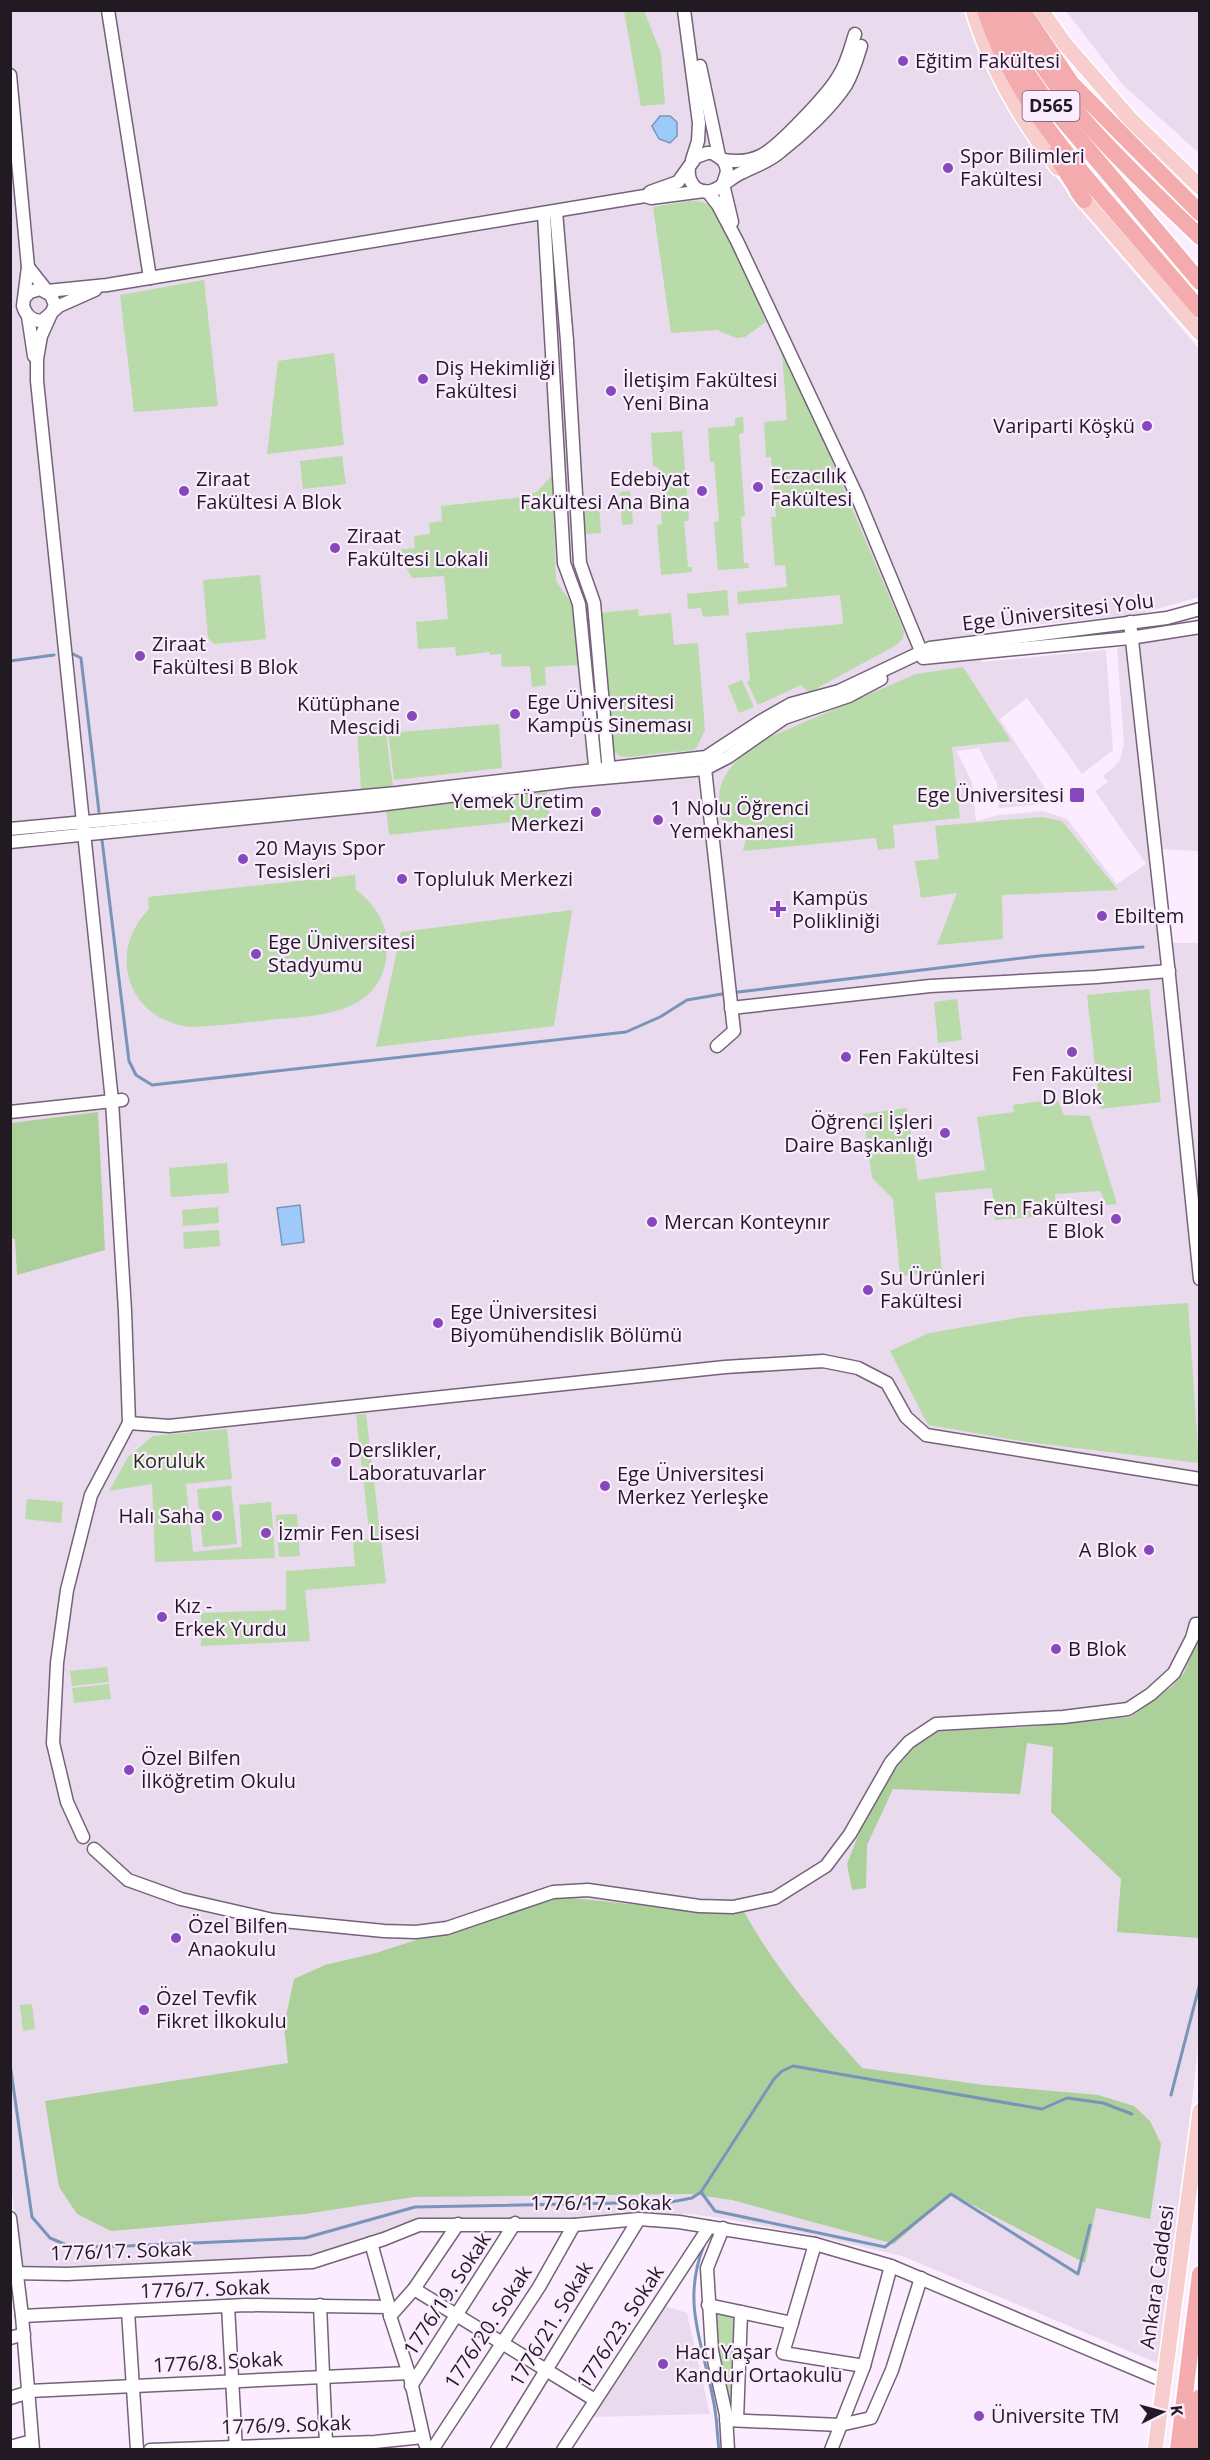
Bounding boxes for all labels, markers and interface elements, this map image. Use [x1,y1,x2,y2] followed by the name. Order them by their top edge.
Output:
[915,47,1060,74] place label: Eğitim Fakültesi
[896,54,910,68] marker: Eğitim Fakültesi
[1022,91,1080,121] road number: D565
[960,142,1085,192] place label: Spor Bilimleri Fakültesi
[941,161,955,175] marker: Spor Bilimleri Fakültesi
[435,354,555,404] place label: Diş Hekimliği Fakültesi
[623,366,778,416] place label: İletişim Fakültesi Yeni Bina
[416,372,430,386] marker: Diş Hekimliği Fakültesi
[604,384,618,398] marker: İletişim Fakültesi Yeni Bina
[993,412,1135,439] place label: Variparti Köşkü
[1140,419,1154,433] marker: Variparti Köşkü
[770,462,852,512] place label: Eczacılık Fakültesi
[196,465,342,515] place label: Ziraat Fakültesi A Blok
[520,465,690,515] place label: Edebiyat Fakültesi Ana Bina
[751,480,765,494] marker: Eczacılık Fakültesi
[177,484,191,498] marker: Ziraat Fakültesi A Blok
[695,484,709,498] marker: Edebiyat Fakültesi Ana Bina
[347,522,489,572] place label: Ziraat Fakültesi Lokali
[328,541,342,555] marker: Ziraat Fakültesi Lokali
[961,586,1155,637] street label: Ege Üniversitesi Yolu
[152,630,299,680] place label: Ziraat Fakültesi B Blok
[133,649,147,663] marker: Ziraat Fakültesi B Blok
[527,688,692,738] place label: Ege Üniversitesi Kampüs Sineması
[297,690,400,740] place label: Kütüphane Mescidi
[508,707,522,721] marker: Ege Üniversitesi Kampüs Sineması
[405,709,419,723] marker: Kütüphane Mescidi
[917,781,1064,808] place label: Ege Üniversitesi
[1068,786,1086,804] marker: Ege Üniversitesi
[451,787,584,837] place label: Yemek Üretim Merkezi
[670,794,809,844] place label: 1 Nolu Öğrenci Yemekhanesi
[589,805,603,819] marker: Yemek Üretim Merkezi
[651,813,665,827] marker: 1 Nolu Öğrenci Yemekhanesi
[255,834,385,884] place label: 20 Mayıs Spor Tesisleri
[236,852,250,866] marker: 20 Mayıs Spor Tesisleri
[414,865,573,892] place label: Topluluk Merkezi
[395,872,409,886] marker: Topluluk Merkezi
[792,884,880,934] place label: Kampüs Polikliniği
[769,900,787,918] marker: Kampüs Polikliniği
[1114,902,1184,929] place label: Ebiltem
[1095,909,1109,923] marker: Ebiltem
[268,928,415,978] place label: Ege Üniversitesi Stadyumu
[249,947,263,961] marker: Ege Üniversitesi Stadyumu
[858,1043,979,1070] place label: Fen Fakültesi
[1065,1045,1079,1059] marker: Fen Fakültesi D Blok
[839,1050,853,1064] marker: Fen Fakültesi
[1011,1060,1133,1110] place label: Fen Fakültesi D Blok
[784,1108,933,1158] place label: Öğrenci İşleri Daire Başkanlığı
[938,1126,952,1140] marker: Öğrenci İşleri Daire Başkanlığı
[983,1194,1104,1244] place label: Fen Fakültesi E Blok
[664,1208,830,1235] place label: Mercan Konteynır
[1109,1212,1123,1226] marker: Fen Fakültesi E Blok
[645,1215,659,1229] marker: Mercan Konteynır
[880,1264,985,1314] place label: Su Ürünleri Fakültesi
[861,1283,875,1297] marker: Su Ürünleri Fakültesi
[450,1298,682,1348] place label: Ege Üniversitesi Biyomühendislik Bölümü
[431,1316,445,1330] marker: Ege Üniversitesi Biyomühendislik Bölümü
[348,1436,486,1486] place label: Derslikler, Laboratuvarlar
[133,1447,206,1474] park label: Koruluk
[329,1455,343,1469] marker: Derslikler, Laboratuvarlar
[617,1460,769,1510] place label: Ege Üniversitesi Merkez Yerleşke
[598,1479,612,1493] marker: Ege Üniversitesi Merkez Yerleşke
[118,1502,205,1529] place label: Halı Saha
[210,1509,224,1523] marker: Halı Saha
[278,1519,420,1546] place label: İzmir Fen Lisesi
[259,1526,273,1540] marker: İzmir Fen Lisesi
[1079,1536,1137,1563] place label: A Blok
[1142,1543,1156,1557] marker: A Blok
[174,1592,287,1642] place label: Kız - Erkek Yurdu
[155,1610,169,1624] marker: Kız - Erkek Yurdu
[1068,1635,1127,1662] place label: B Blok
[1049,1642,1063,1656] marker: B Blok
[141,1744,296,1794] place label: Özel Bilfen İlköğretim Okulu
[122,1763,136,1777] marker: Özel Bilfen İlköğretim Okulu
[188,1912,288,1962] place label: Özel Bilfen Anaokulu
[169,1931,183,1945] marker: Özel Bilfen Anaokulu
[156,1984,287,2034] place label: Özel Tevfik Fikret İlkokulu
[137,2003,151,2017] marker: Özel Tevfik Fikret İlkokulu
[530,2189,672,2216] street label: 1776/17. Sokak
[1133,2203,1180,2351] street label: Ankara Caddesi
[397,2227,497,2360] street label: 1776/19. Sokak
[50,2235,193,2266] street label: 1776/17. Sokak
[503,2256,599,2391] street label: 1776/21. Sokak
[438,2260,538,2393] street label: 1776/20. Sokak
[570,2260,670,2393] street label: 1776/23. Sokak
[140,2273,271,2304] street label: 1776/7. Sokak
[675,2338,843,2388] place label: Hacı Yaşar Kandur Ortaokulu
[152,2345,284,2378] street label: 1776/8. Sokak
[656,2357,670,2371] marker: Hacı Yaşar Kandur Ortaokulu
[1132,2382,1192,2442] north arrow
[991,2402,1119,2429] place label: Üniversite TM
[1165,2404,1188,2417] text: K
[221,2409,352,2440] street label: 1776/9. Sokak
[972,2409,986,2423] marker: Üniversite TM

